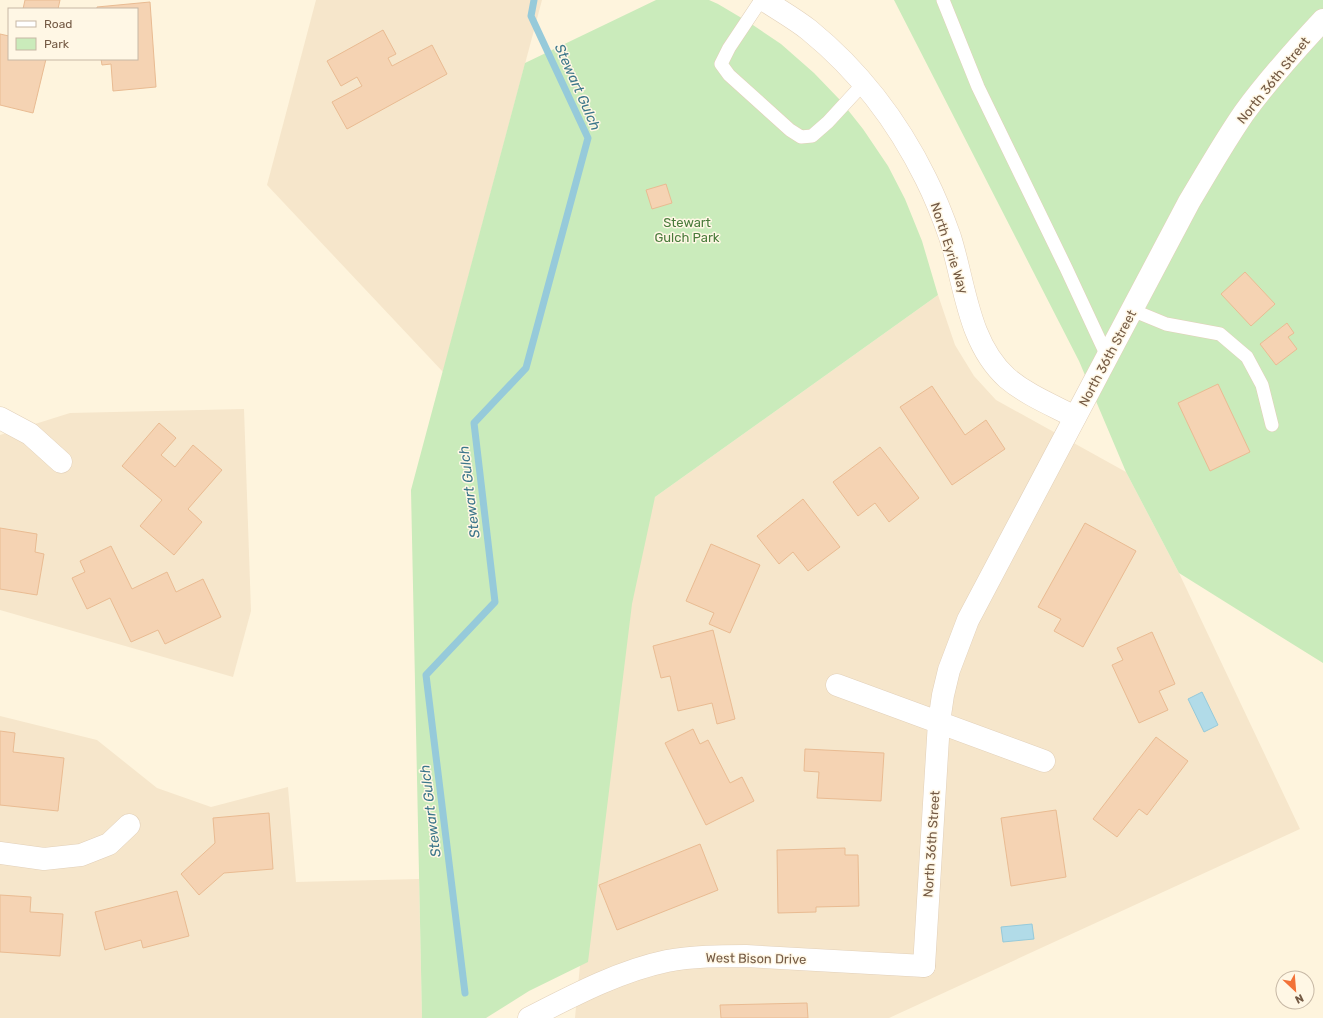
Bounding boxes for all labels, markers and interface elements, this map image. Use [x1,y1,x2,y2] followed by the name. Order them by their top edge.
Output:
[8,8,138,60] legend
[44,17,72,31] text: Road
[1234,34,1313,127] street label: North 36th Street
[44,37,70,51] text: Park
[551,41,604,133] water label: Stewart Gulch
[928,201,971,296] street label: North Eyrie Way
[654,215,720,245] park label: Stewart Gulch Park
[1076,307,1139,409] street label: North 36th Street
[455,445,484,539] water label: Stewart Gulch
[416,764,445,858] water label: Stewart Gulch
[920,790,943,898] street label: North 36th Street
[706,950,806,967] street label: West Bison Drive
[1275,970,1315,1010] north arrow
[1293,991,1306,1006] text: N

